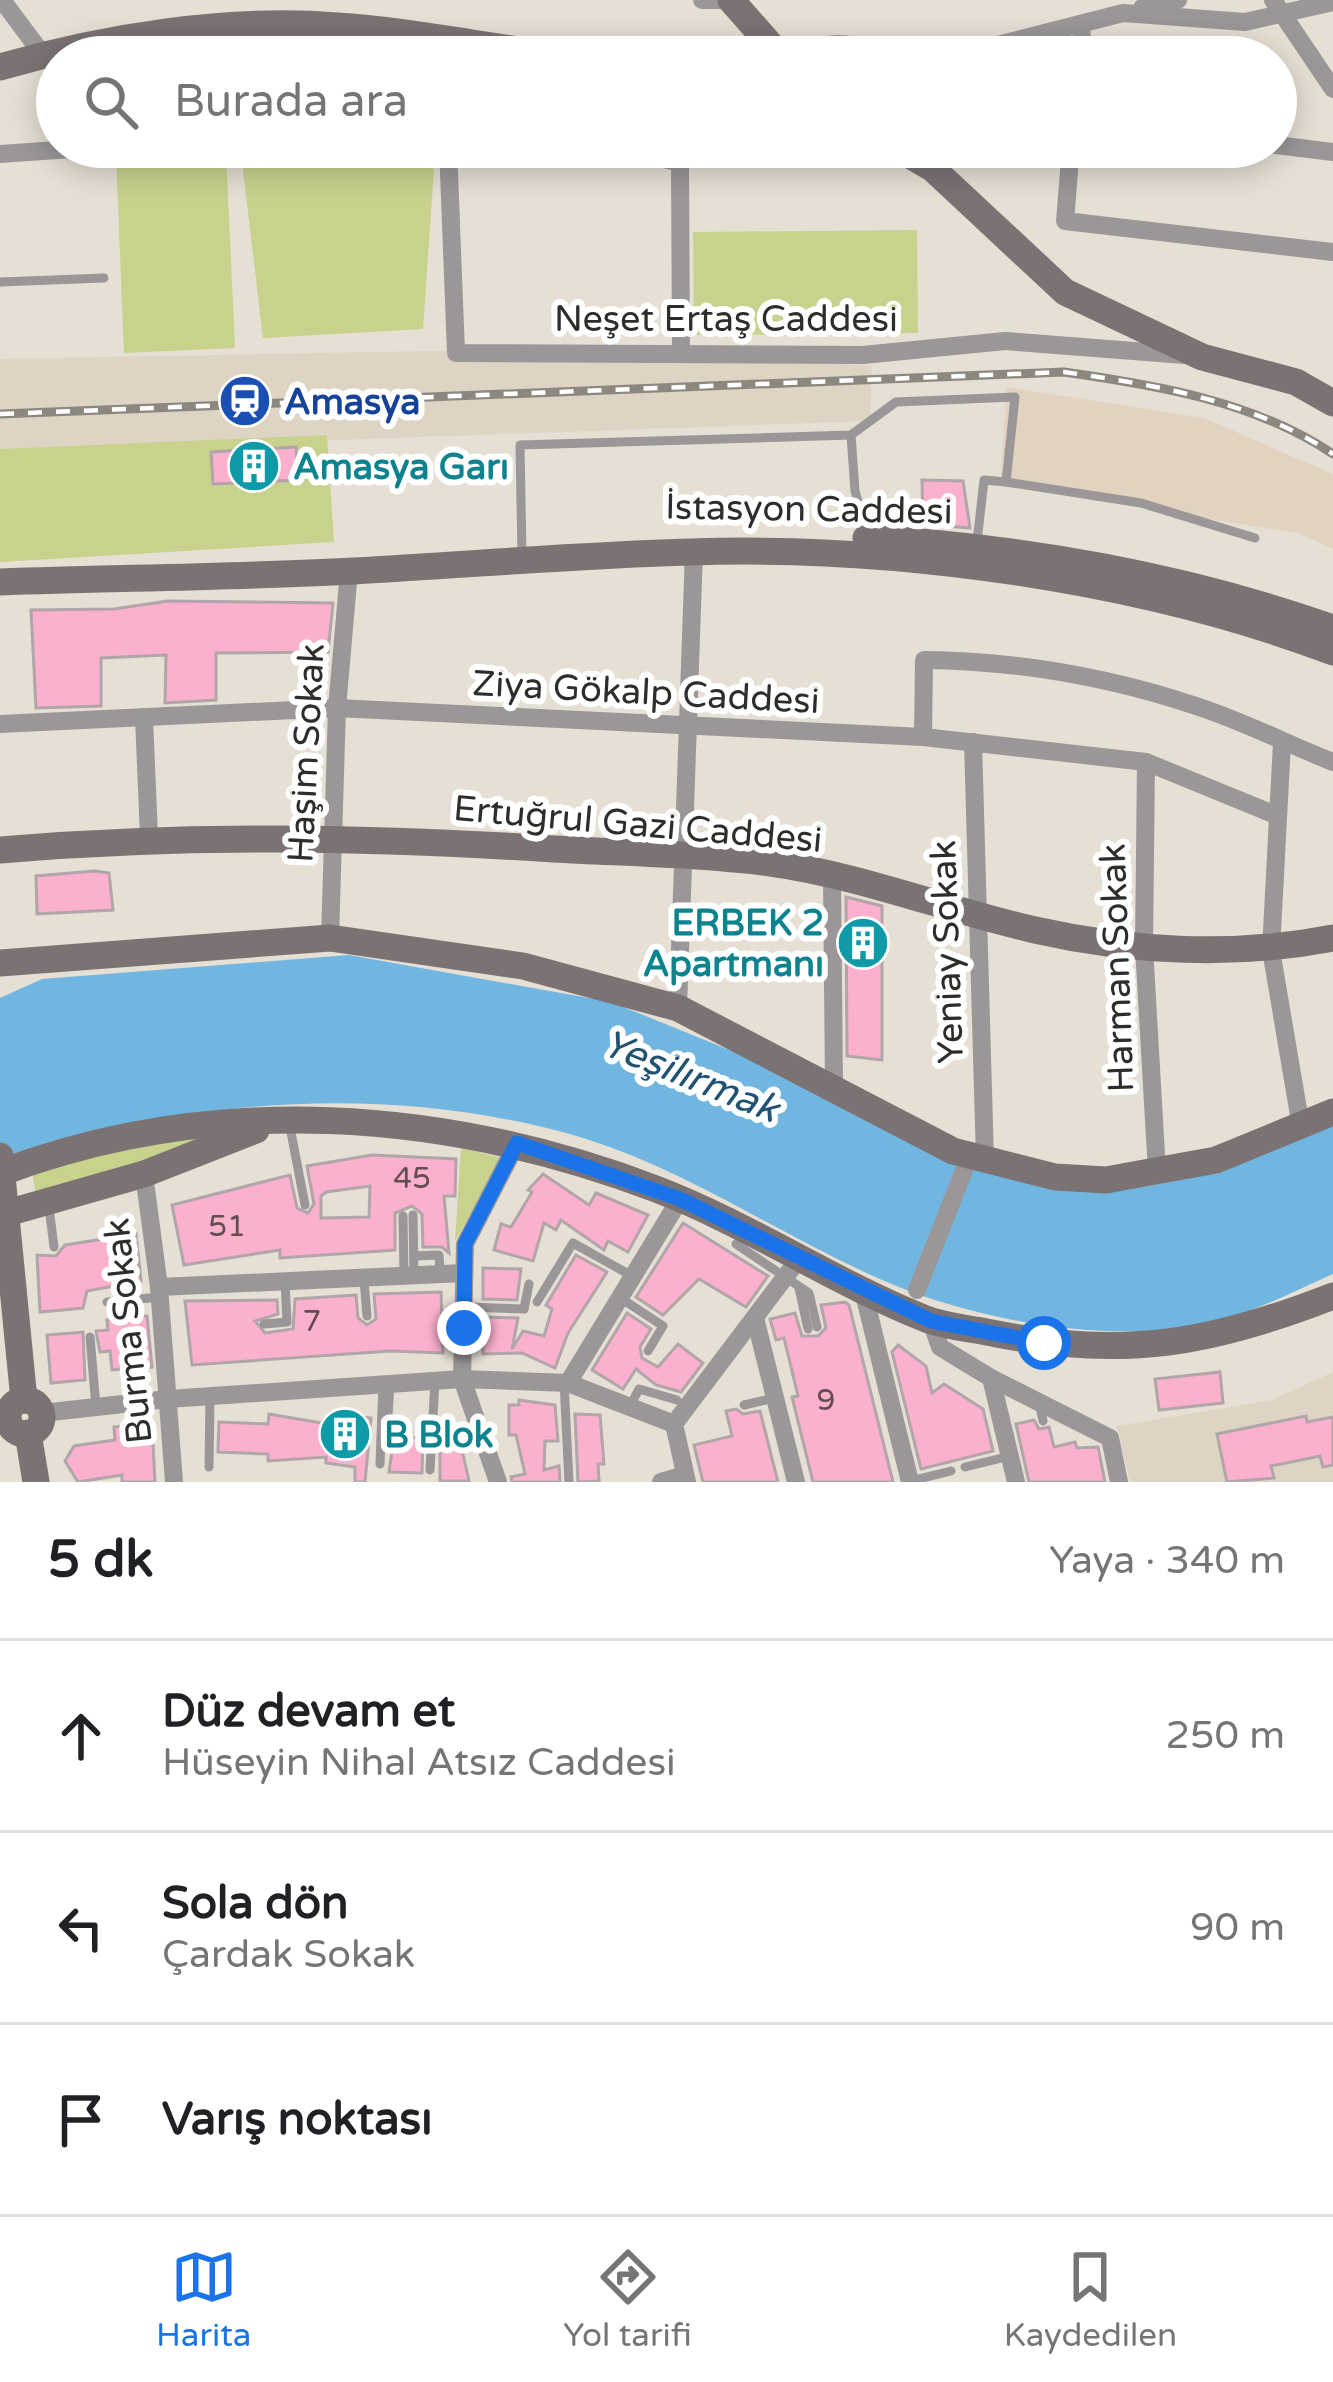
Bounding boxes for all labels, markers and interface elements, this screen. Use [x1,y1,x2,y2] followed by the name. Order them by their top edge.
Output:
[36,36,1297,168] search box
[78,69,144,135] icon: search
[174,75,408,129] text: Burada ara
[554,298,898,341] street label: Neşet Ertaş Caddesi
[217,373,273,429] station icon: Amasya
[284,381,420,424] place label: Amasya
[226,438,282,494] building icon: Amasya Garı
[293,446,509,489] place label: Amasya Garı
[665,485,953,534] street label: İstasyon Caddesi
[279,642,334,864] street label: Haşim Sokak
[471,662,821,723] street label: Ziya Gökalp Caddesi
[452,787,824,862] street label: Ertuğrul Gazi Caddesi
[922,840,973,1064] street label: Yeniay Sokak
[1092,843,1143,1093] street label: Harman Sokak
[643,902,824,986] place label: ERBEK 2 Apartmanı
[835,915,891,971] building icon: ERBEK 2 Apartmanı
[595,1020,788,1134] water label: Yeşilırmak
[393,1160,431,1197] house number: 45
[208,1208,246,1245] house number: 51
[95,1216,162,1446] street label: Burma Sokak
[437,1301,491,1355] route end
[303,1303,321,1340] house number: 7
[1017,1316,1071,1370] route start
[817,1382,835,1419] house number: 9
[317,1406,373,1462] building icon: B Blok
[384,1414,493,1457] place label: B Blok
[48,1529,153,1591] text: 5 dk
[1049,1537,1285,1584] text: Yaya · 340 m
[162,1685,455,1739] text: Düz devam et
[48,1703,114,1769] icon: ahead
[1166,1712,1285,1759] text: 250 m
[162,1739,676,1786] text: Hüseyin Nihal Atsız Caddesi
[162,1877,348,1931] text: Sola dön
[48,1895,114,1961] icon: left
[1190,1904,1285,1951] text: 90 m
[162,1931,415,1978] text: Çardak Sokak
[48,2087,114,2153] icon: arrive
[162,2093,432,2147] text: Varış noktası
[156,2244,251,2355] tab: Harita
[563,2244,692,2355] tab: Yol tarifi
[1004,2244,1177,2355] tab: Kaydedilen

